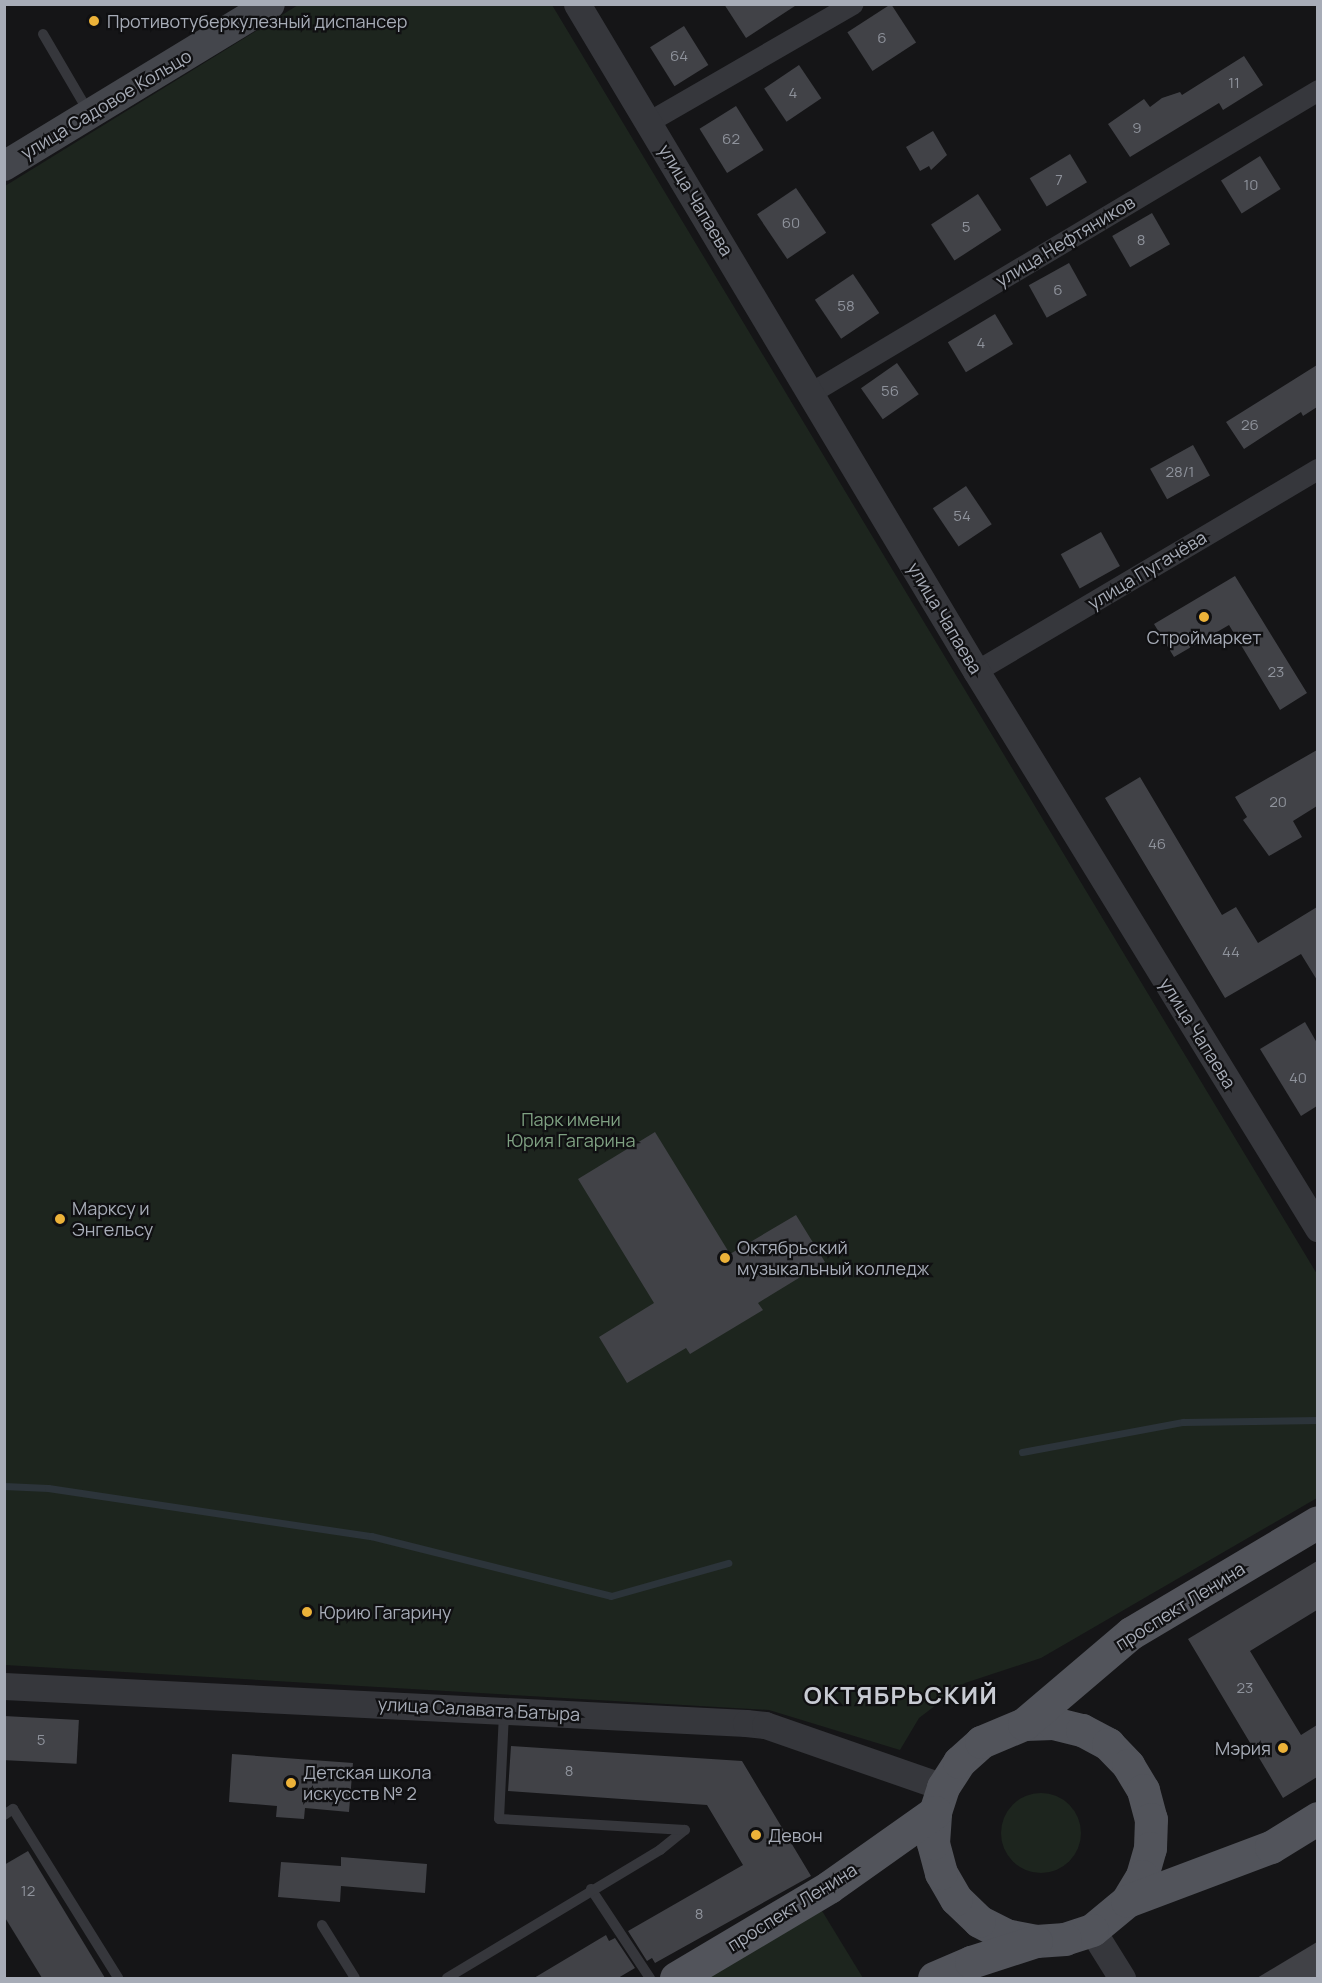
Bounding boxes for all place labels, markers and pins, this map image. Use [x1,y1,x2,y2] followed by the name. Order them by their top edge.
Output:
[107,10,407,32] place label: Противотуберкулезный диспансер
[85,12,103,30] marker: Противотуберкулезный диспансер
[1197,610,1211,624] marker: Строймаркет
[1147,626,1261,648] place label: Строймаркет
[72,1198,153,1240] place label: Марксу и Энгельсу
[53,1212,67,1226] marker: Марксу и Энгельсу
[737,1237,929,1280] place label: Октябрьский музыкальный колледж
[718,1251,732,1265] marker: Октябрьский музыкальный колледж
[319,1601,452,1623] place label: Юрию Гагарину
[300,1605,314,1619] marker: Юрию Гагарину
[1215,1737,1271,1759] place label: Мэрия
[1276,1741,1290,1755] marker: Мэрия
[303,1762,431,1804] place label: Детская школа искусств № 2
[284,1776,298,1790] marker: Детская школа искусств № 2
[768,1824,823,1846] place label: Девон
[749,1828,763,1842] marker: Девон

